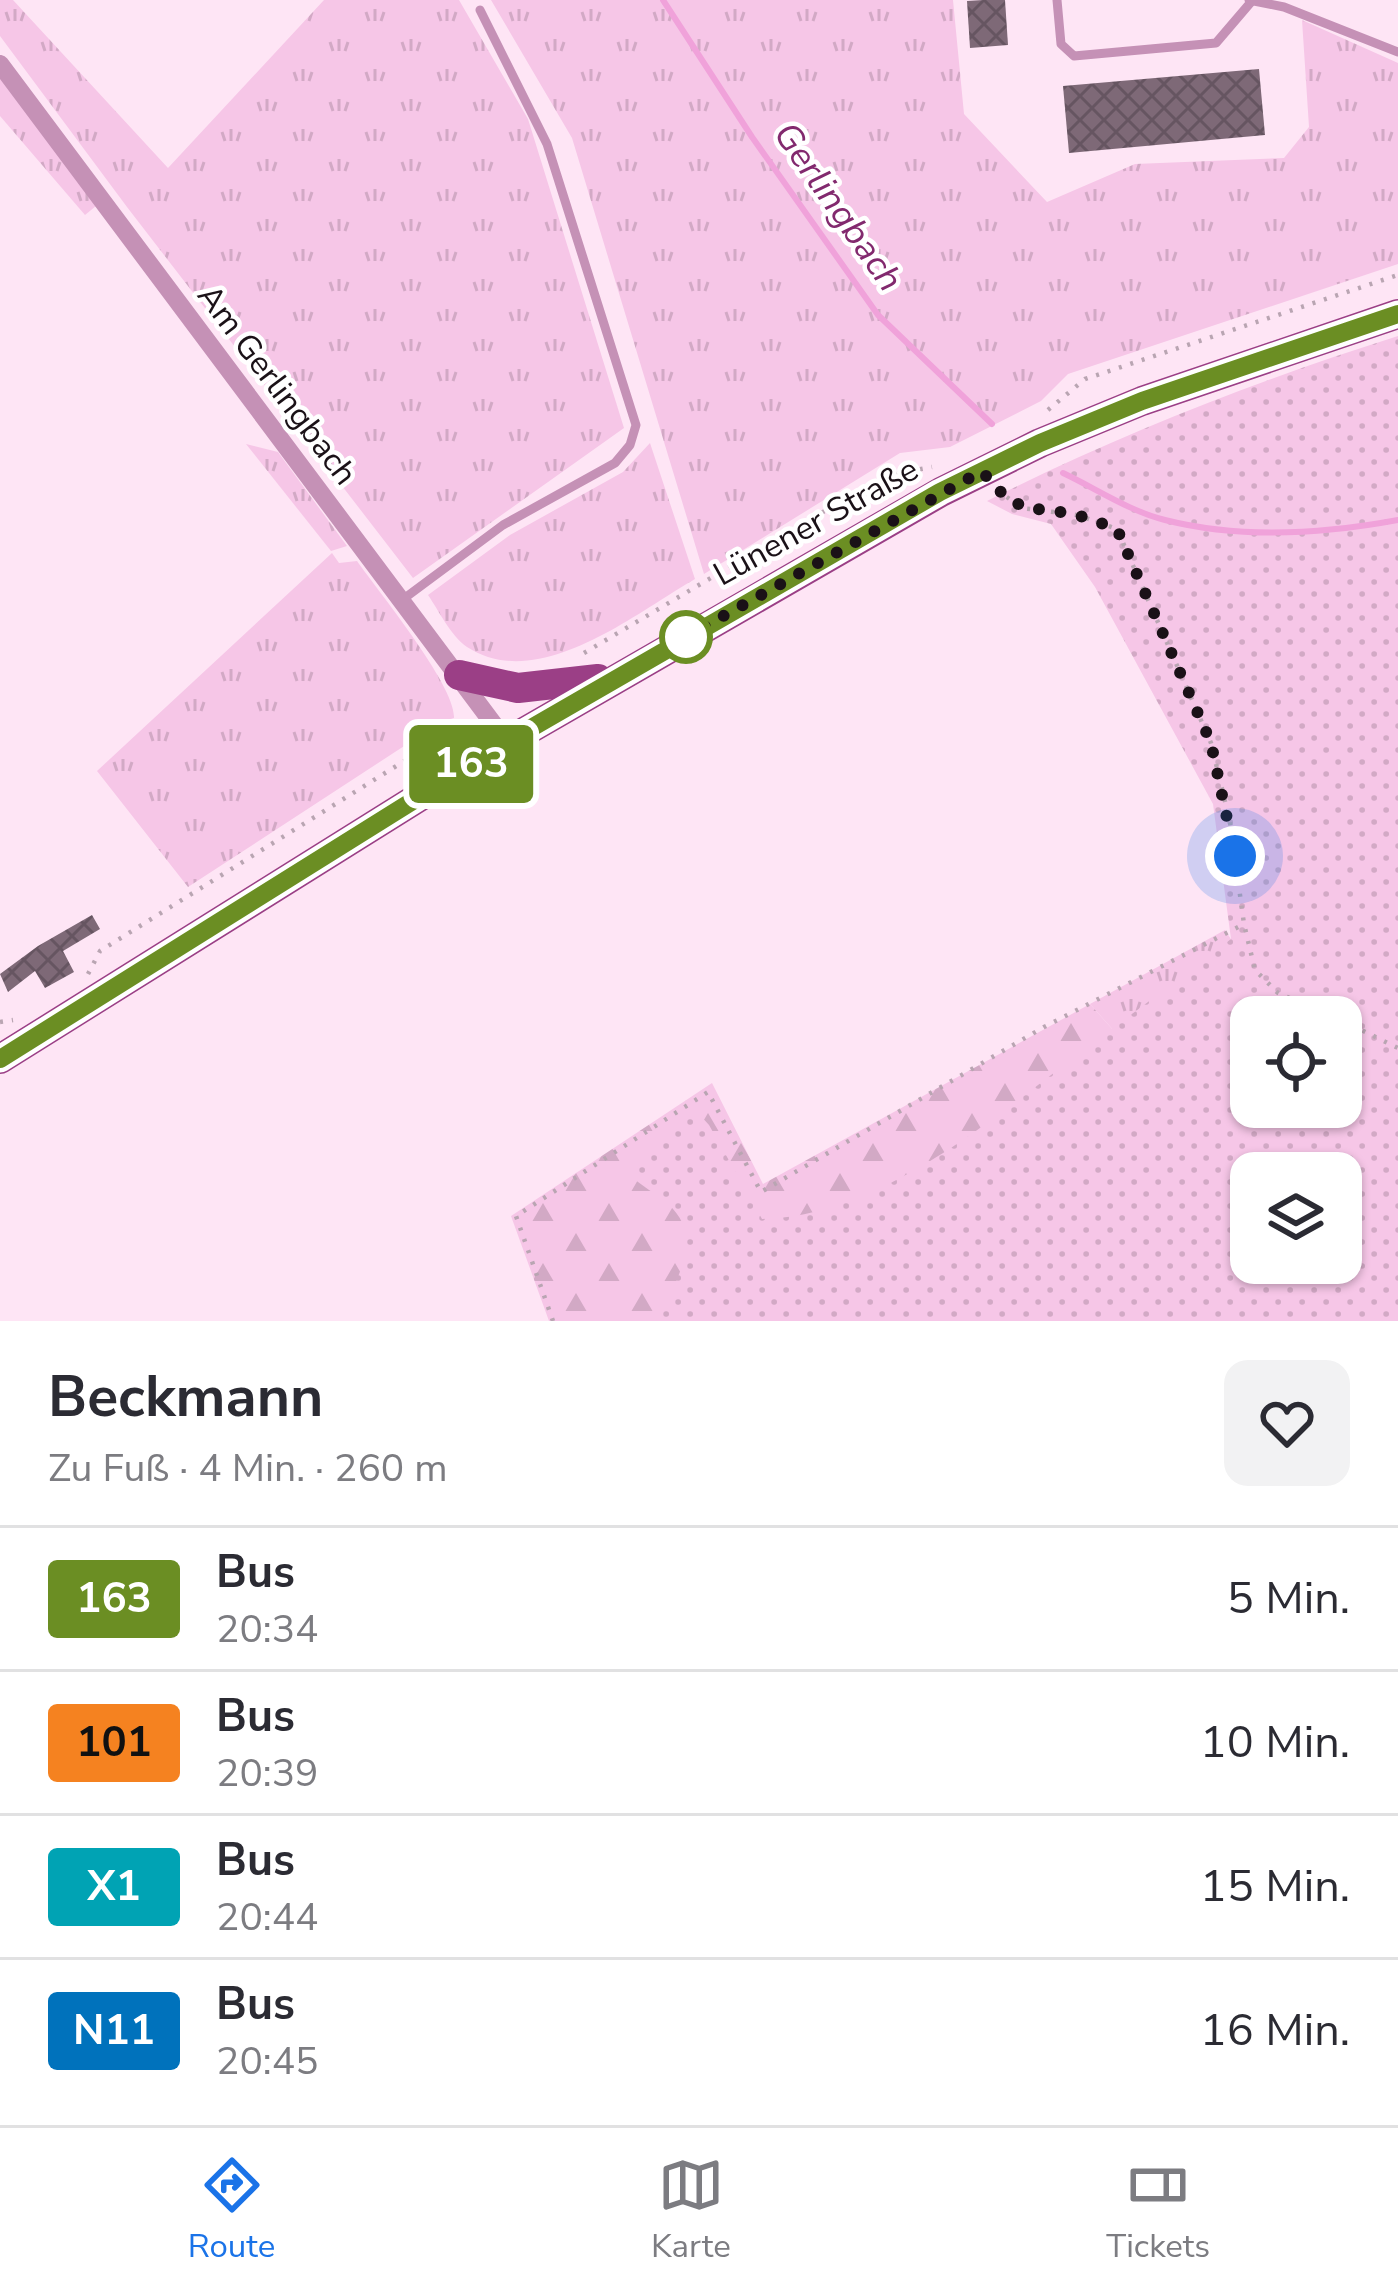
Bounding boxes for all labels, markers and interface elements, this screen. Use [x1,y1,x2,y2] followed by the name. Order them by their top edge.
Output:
[762,113,914,301] water label: Gerlingbach
[187,275,367,495] street label: Am Gerlingbach
[705,447,927,597] street label: Lünener Straße
[661,612,711,662] unlabelled marker
[402,725,540,803] line badge: 163
[433,735,509,792] text: 163
[1205,826,1265,886] your location
[1230,996,1362,1284] map controls
[1230,996,1362,1128] button: locate
[1230,1152,1362,1284] button: layers
[48,1358,323,1436] text: Beckmann
[1224,1360,1350,1486] button: heart
[48,1442,448,1495] text: Zu Fuß · 4 Min. · 260 m
[216,1542,295,1603] text: Bus
[1227,1568,1350,1629] text: 5 Min.
[76,1570,152,1627] text: 163
[216,1603,319,1656] text: 20:34
[216,1686,295,1747] text: Bus
[1200,1712,1350,1773] text: 10 Min.
[76,1714,152,1771] text: 101
[216,1747,319,1800] text: 20:39
[216,1830,295,1891] text: Bus
[1200,1856,1350,1917] text: 15 Min.
[87,1858,141,1915] text: X1
[216,1891,319,1944] text: 20:44
[216,1974,295,2035] text: Bus
[1200,2000,1350,2061] text: 16 Min.
[73,2002,155,2059] text: N11
[216,2035,319,2088] text: 20:45
[188,2152,275,2269] tab: Route
[651,2152,731,2269] tab: Karte
[1106,2152,1210,2269] tab: Tickets

